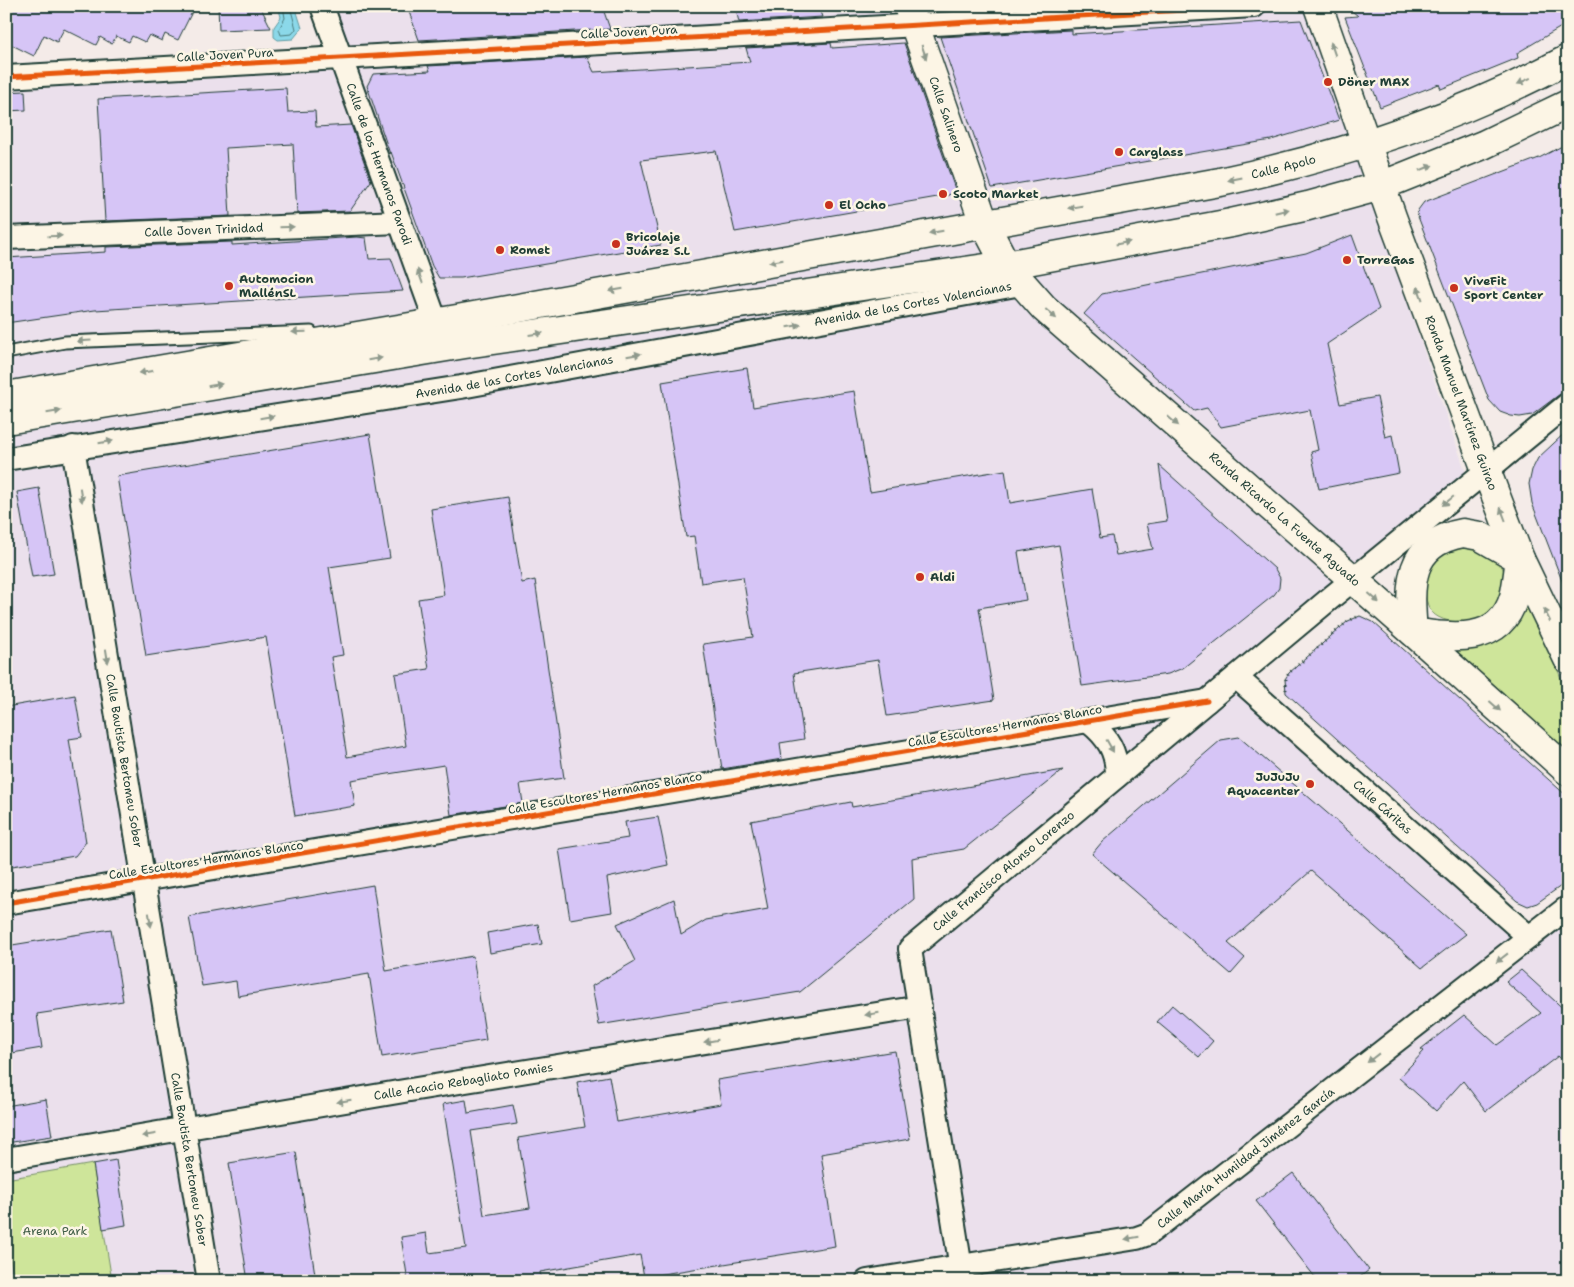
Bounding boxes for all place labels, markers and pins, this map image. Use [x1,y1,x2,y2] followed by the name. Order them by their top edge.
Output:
[1338,74,1409,90] place label: Döner MAX
[1322,76,1334,88] marker: Döner MAX
[1129,144,1183,160] place label: Carglass
[1113,146,1125,158] marker: Carglass
[953,186,1039,202] place label: Scoto Market
[937,188,949,200] marker: Scoto Market
[839,197,886,213] place label: El Ocho
[823,199,835,211] marker: El Ocho
[626,229,691,259] place label: Bricolaje Juárez S.L
[610,238,622,250] marker: Bricolaje Juárez S.L
[510,242,550,258] place label: Romet
[494,244,506,256] marker: Romet
[1357,252,1415,268] place label: TorreGas
[1341,254,1353,266] marker: TorreGas
[239,271,314,301] place label: Automocion MallénSL
[1464,273,1544,303] place label: ViveFit Sport Center
[223,280,235,292] marker: Automocion MallénSL
[1448,282,1460,294] marker: ViveFit Sport Center
[930,569,955,585] place label: Aldi
[914,571,926,583] marker: Aldi
[1227,769,1301,799] place label: JuJuJu Aquacenter
[1304,778,1316,790] marker: JuJuJu Aquacenter

